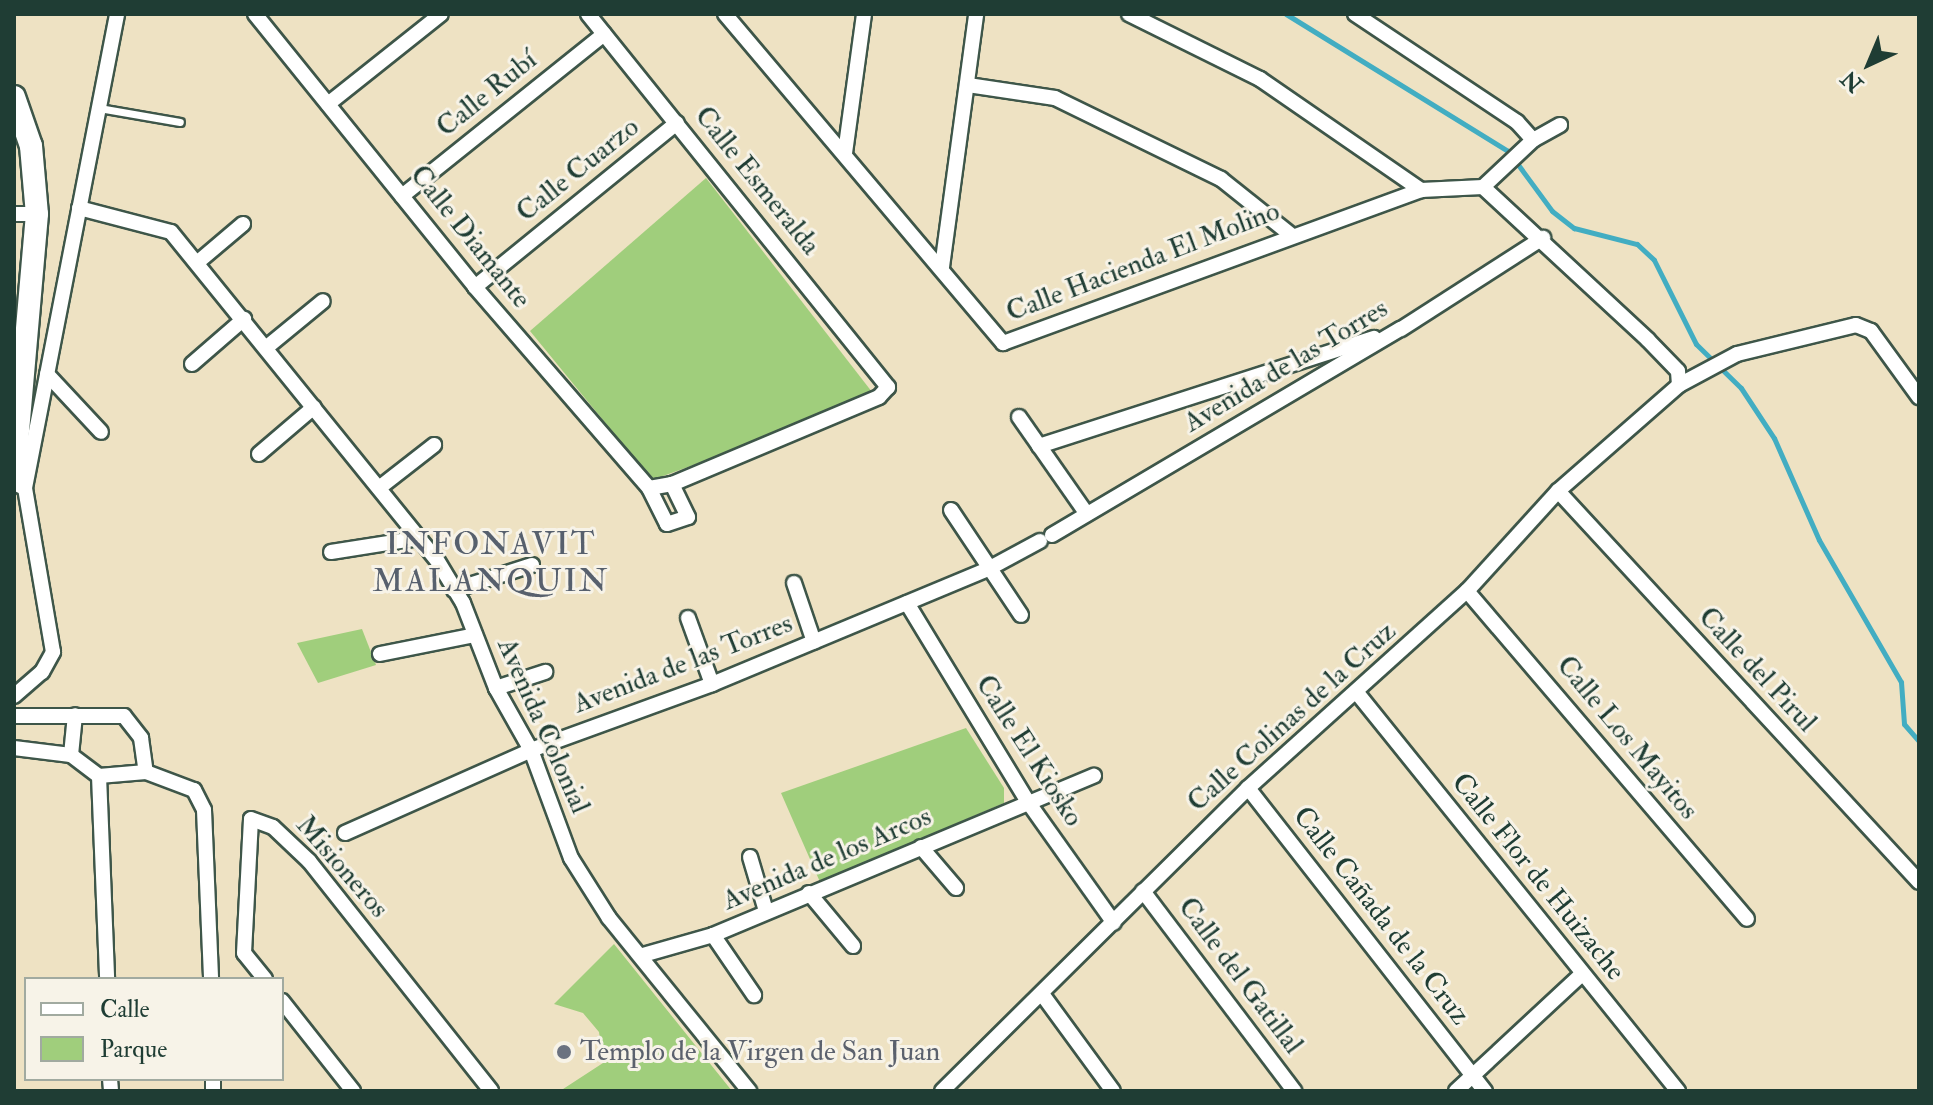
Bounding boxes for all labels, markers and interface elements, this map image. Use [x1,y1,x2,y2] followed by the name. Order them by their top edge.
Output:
[1829,24,1909,104] north arrow
[430,44,544,144] street label: Calle Rubí
[1836,64,1869,98] text: N
[687,100,827,262] street label: Calle Esmeralda
[510,111,646,229] street label: Calle Cuarzo
[402,159,538,315] street label: Calle Diamante
[1002,194,1284,330] street label: Calle Hacienda El Molino
[1178,292,1394,440] street label: Avenida de las Torres
[373,526,609,601] district label: INFONAVIT MALANQUIN
[1691,601,1823,739] street label: Calle del Pirul
[569,607,797,721] street label: Avenida de las Torres
[1181,615,1403,819] street label: Calle Colinas de la Cruz
[489,633,597,819] street label: Avenida Colonial
[1549,649,1705,827] street label: Calle Los Mayitos
[968,669,1090,833] street label: Calle El Kiosko
[1444,767,1632,987] street label: Calle Flor de Huizache
[718,800,936,918] street label: Avenida de los Arcos
[1285,800,1477,1032] street label: Calle Cañada de la Cruz
[288,809,396,925] street label: Misioneros
[1170,891,1310,1061] street label: Calle del Gatillal
[24,977,284,1081] legend
[100,994,150,1025] text: Calle
[100,1034,167,1065] text: Parque
[580,1035,940,1069] place label: Templo de la Virgen de San Juan
[555,1043,573,1061] marker: Templo de la Virgen de San Juan

